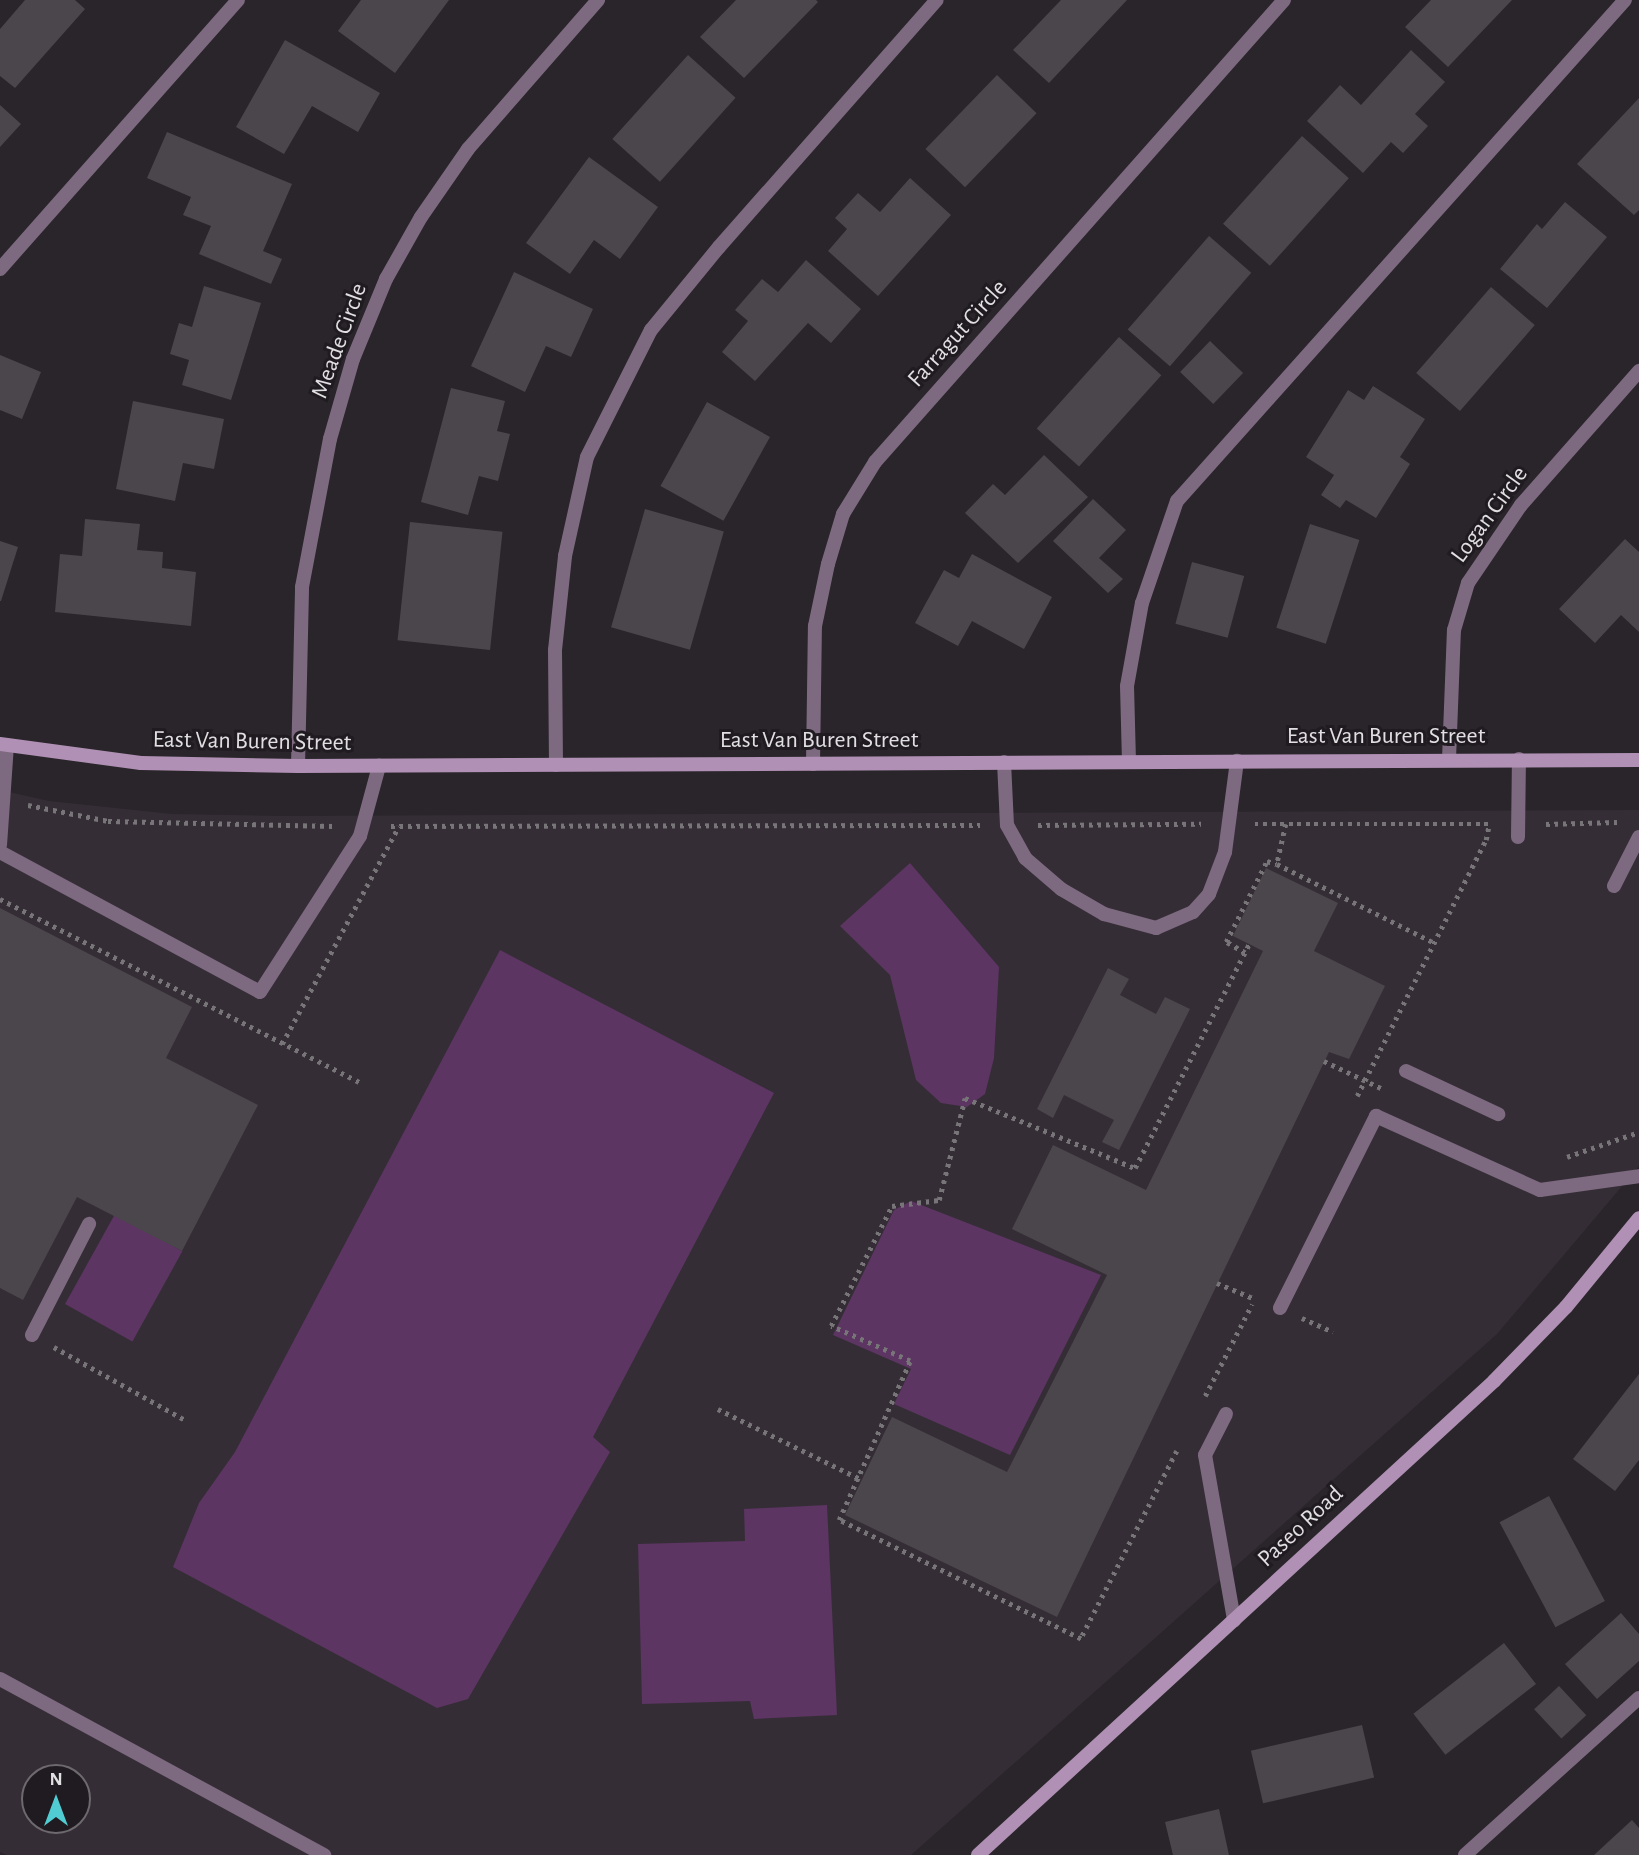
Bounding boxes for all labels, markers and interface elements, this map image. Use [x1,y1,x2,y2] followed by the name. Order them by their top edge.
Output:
[902,274,1014,394] street label: Farragut Circle
[306,280,374,402] street label: Meade Circle
[1445,461,1535,569] street label: Logan Circle
[1287,723,1485,751] street label: East Van Buren Street
[152,726,352,758] street label: East Van Buren Street
[720,727,918,755] street label: East Van Buren Street
[1252,1480,1350,1574] street label: Paseo Road
[21,1764,91,1834] north arrow
[49,1770,63,1789] text: N

